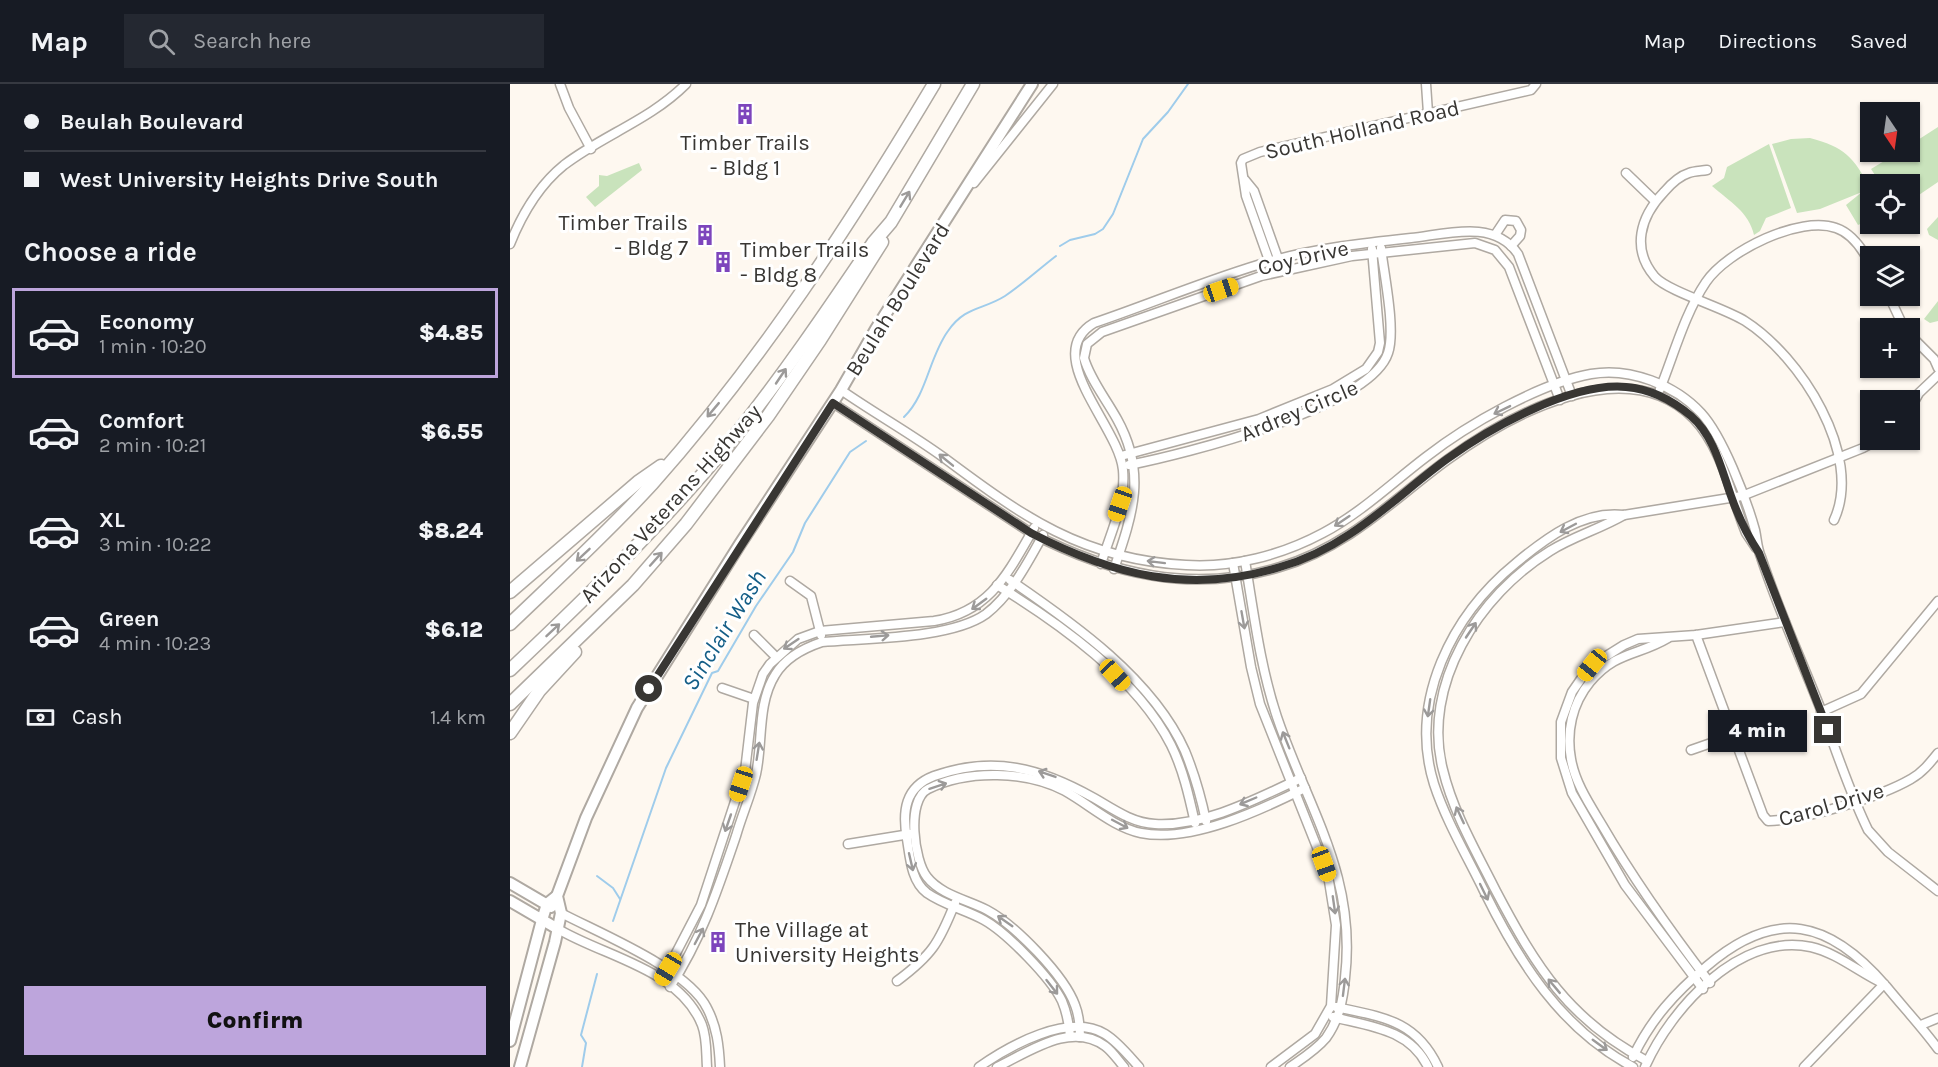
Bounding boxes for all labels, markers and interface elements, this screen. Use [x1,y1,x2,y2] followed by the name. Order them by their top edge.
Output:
[124,14,544,68] search box
[30,25,88,58] text: Map
[145,25,178,58] icon: search
[193,28,311,54] text: Search here
[1644,29,1685,53] text: Map
[1718,29,1817,53] text: Directions
[1850,29,1908,53] text: Saved
[1262,95,1462,165] street label: South Holland Road
[733,102,757,126] building icon: Timber Trails - Bldg 1
[1860,102,1920,162] north arrow
[1860,102,1920,450] map controls
[60,109,244,135] text: Beulah Boulevard
[680,130,810,181] place label: Timber Trails - Bldg 1
[60,167,438,193] text: West University Heights Drive South
[1860,174,1920,234] button: locate
[899,191,911,208] one-way arrow
[559,210,688,261] place label: Timber Trails - Bldg 7
[840,218,955,381] street label: Beulah Boulevard
[693,223,717,247] building icon: Timber Trails - Bldg 7
[1255,235,1351,281] street label: Coy Drive
[24,236,197,268] text: Choose a ride
[740,237,869,288] place label: Timber Trails - Bldg 8
[1860,246,1920,306] button: layers
[711,250,735,274] building icon: Timber Trails - Bldg 8
[1201,276,1241,304] car
[27,306,81,360] icon: car
[99,309,194,335] text: Economy
[1860,318,1920,378] button: +
[419,320,483,346] text: $4.85
[99,335,207,358] text: 1 min · 10:20
[775,368,787,384] one-way arrow
[1237,375,1362,447] street label: Ardrey Circle
[1860,390,1920,450] button: −
[575,399,767,608] street label: Arizona Veterans Highway
[706,402,719,418] one-way arrow
[1493,404,1511,416] one-way arrow
[27,405,81,459] icon: car
[99,408,184,434] text: Comfort
[420,419,483,445] text: $6.55
[99,434,206,457] text: 2 min · 10:21
[938,454,954,467] one-way arrow
[1106,484,1134,524] car
[27,504,81,558] icon: car
[99,507,125,533] text: XL
[1335,515,1351,527] one-way arrow
[418,518,483,544] text: $8.24
[1560,523,1578,534] one-way arrow
[99,533,212,556] text: 3 min · 10:22
[575,548,590,562] one-way arrow
[649,552,663,567] one-way arrow
[1147,556,1167,567] one-way arrow
[676,565,772,695] water label: Sinclair Wash
[971,598,987,610] one-way arrow
[27,603,81,657] icon: car
[99,606,160,632] text: Green
[1238,610,1249,630] one-way arrow
[424,617,483,643] text: $6.12
[1464,622,1477,639] one-way arrow
[545,623,560,637] one-way arrow
[869,630,889,641] one-way arrow
[99,632,211,655] text: 4 min · 10:23
[783,638,800,650] one-way arrow
[1574,645,1610,685] car
[1096,656,1134,694] car
[635,675,662,702] route start
[1424,698,1435,718] one-way arrow
[24,701,57,734] icon: cash
[72,704,122,730] text: Cash
[430,706,486,729] text: 1.4 km
[1708,709,1807,751] callout: 4 min
[1814,716,1841,743] route end
[1729,719,1786,742] text: 4 min
[1280,732,1291,750] one-way arrow
[753,742,764,762] one-way arrow
[727,764,755,804] car
[1038,768,1057,779] one-way arrow
[1776,778,1887,832] street label: Carol Drive
[928,780,947,791] one-way arrow
[1239,796,1257,807] one-way arrow
[1454,807,1466,825] one-way arrow
[722,813,733,832] one-way arrow
[1110,819,1128,830] one-way arrow
[1309,844,1339,884] car
[906,852,918,871] one-way arrow
[1479,882,1491,900] one-way arrow
[1328,895,1339,914] one-way arrow
[997,915,1013,927] one-way arrow
[735,917,919,968] place label: The Village at University Heights
[693,927,705,945] one-way arrow
[706,930,730,954] building icon: The Village at University Heights
[651,949,685,989] car
[1339,978,1350,998] one-way arrow
[1547,978,1560,994] one-way arrow
[1046,979,1059,995] one-way arrow
[24,986,486,1055] button: Confirm
[1592,1039,1608,1051] one-way arrow

